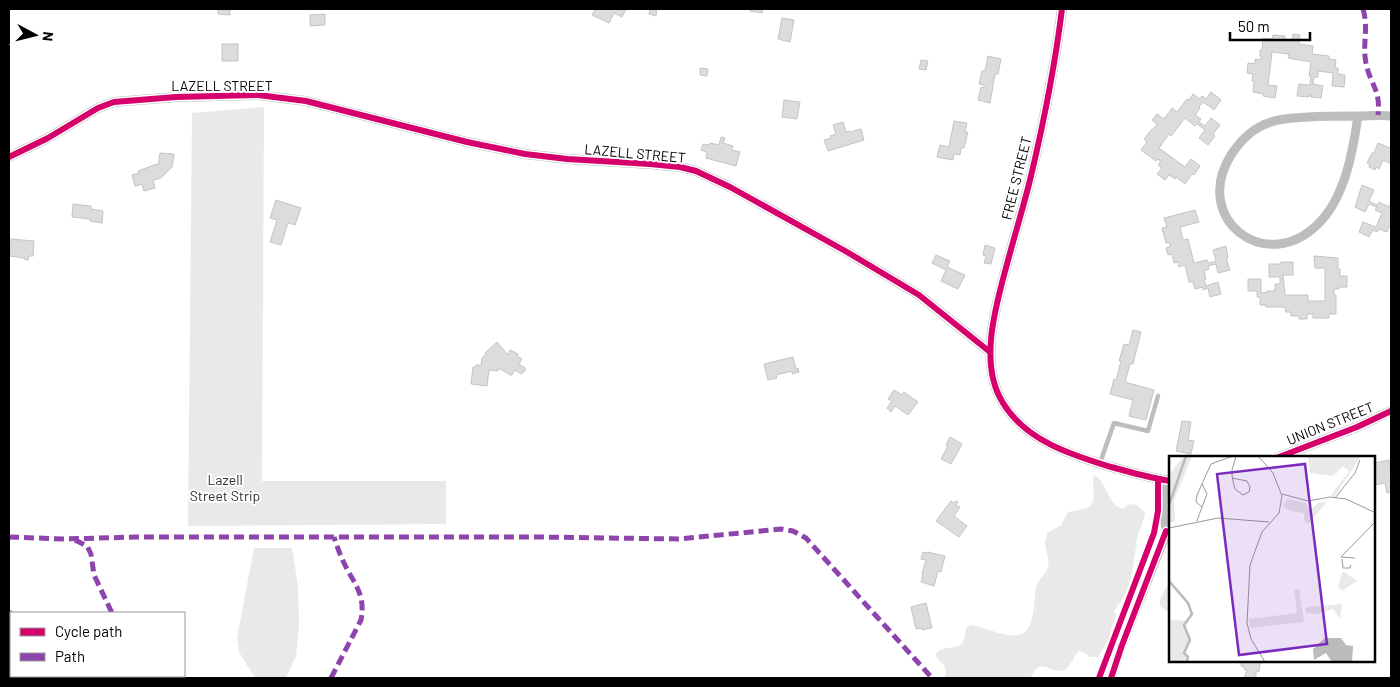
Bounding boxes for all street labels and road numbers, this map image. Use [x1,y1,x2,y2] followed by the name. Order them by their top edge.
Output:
[171,77,273,94] street label: LAZELL STREET
[997,134,1035,222] street label: FREE STREET
[584,140,686,166] street label: LAZELL STREET
[1284,398,1376,448] street label: UNION STREET

